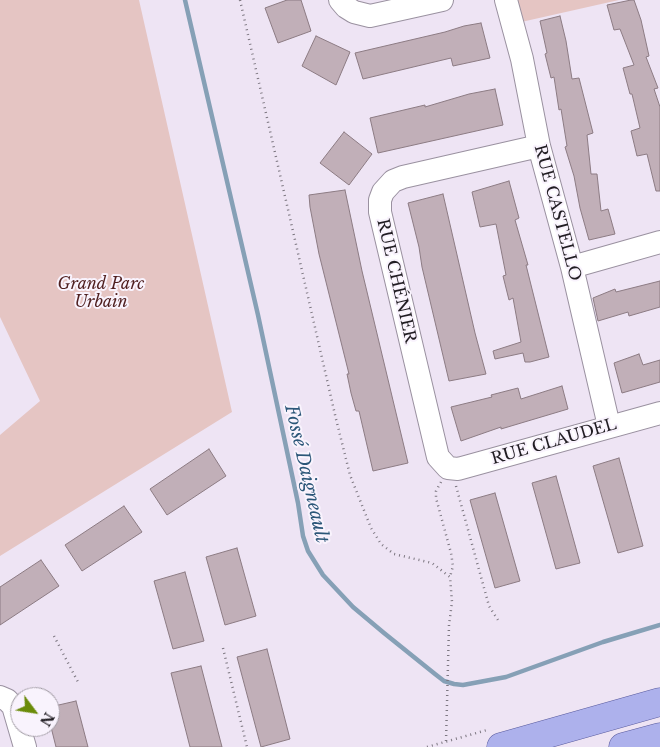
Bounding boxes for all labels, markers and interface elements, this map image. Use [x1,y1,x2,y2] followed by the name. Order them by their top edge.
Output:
[530,143,584,283] street label: RUE CASTELLO
[372,217,420,345] street label: RUE CHÉNIER
[58,274,144,312] park label: Grand Parc Urbain
[280,403,332,545] water label: Fossé Daigneault
[489,415,619,469] street label: RUE CLAUDEL
[10,687,60,737] north arrow
[36,709,58,729] text: N

